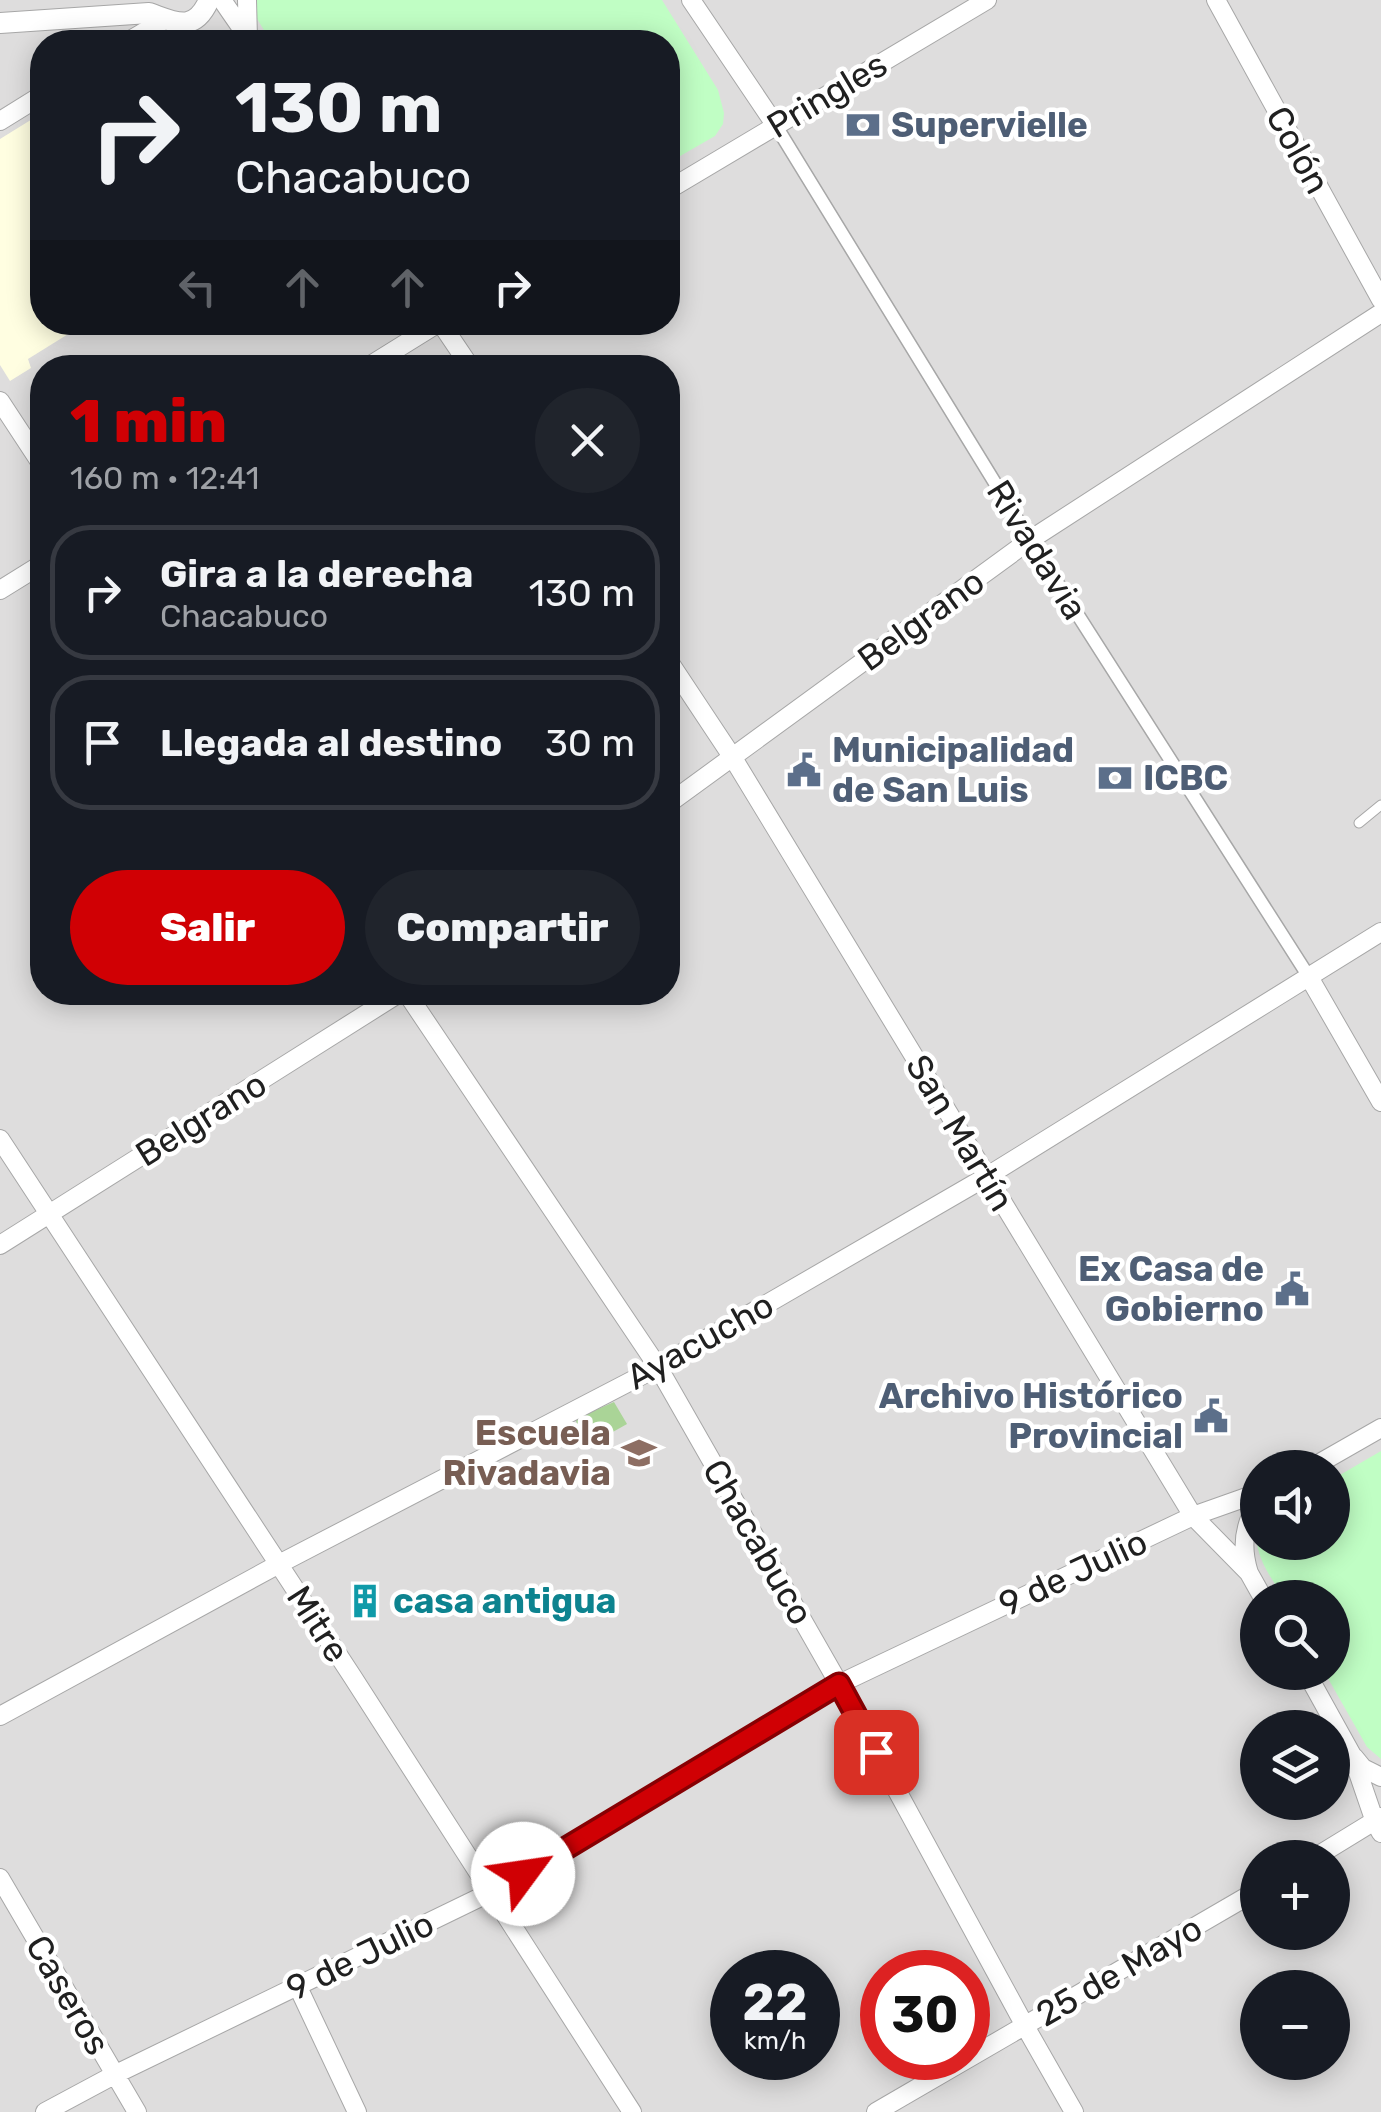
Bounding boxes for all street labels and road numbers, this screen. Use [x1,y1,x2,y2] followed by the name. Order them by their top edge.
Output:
[759,43,895,147] street label: Pringles
[1257,99,1339,201] street label: Colón
[978,473,1096,627] street label: Rivadavia
[850,560,992,680] street label: Belgrano
[897,1047,1023,1219] street label: San Martín
[128,1063,274,1175] street label: Belgrano
[619,1284,781,1398] street label: Ayacucho
[694,1452,822,1632] street label: Chacabuco
[992,1520,1154,1626] street label: 9 de Julio
[278,1578,358,1670] street label: Mitre
[280,1902,440,2010] street label: 9 de Julio
[1029,1907,1209,2035] street label: 25 de Mayo
[17,1928,119,2062] street label: Caseros

